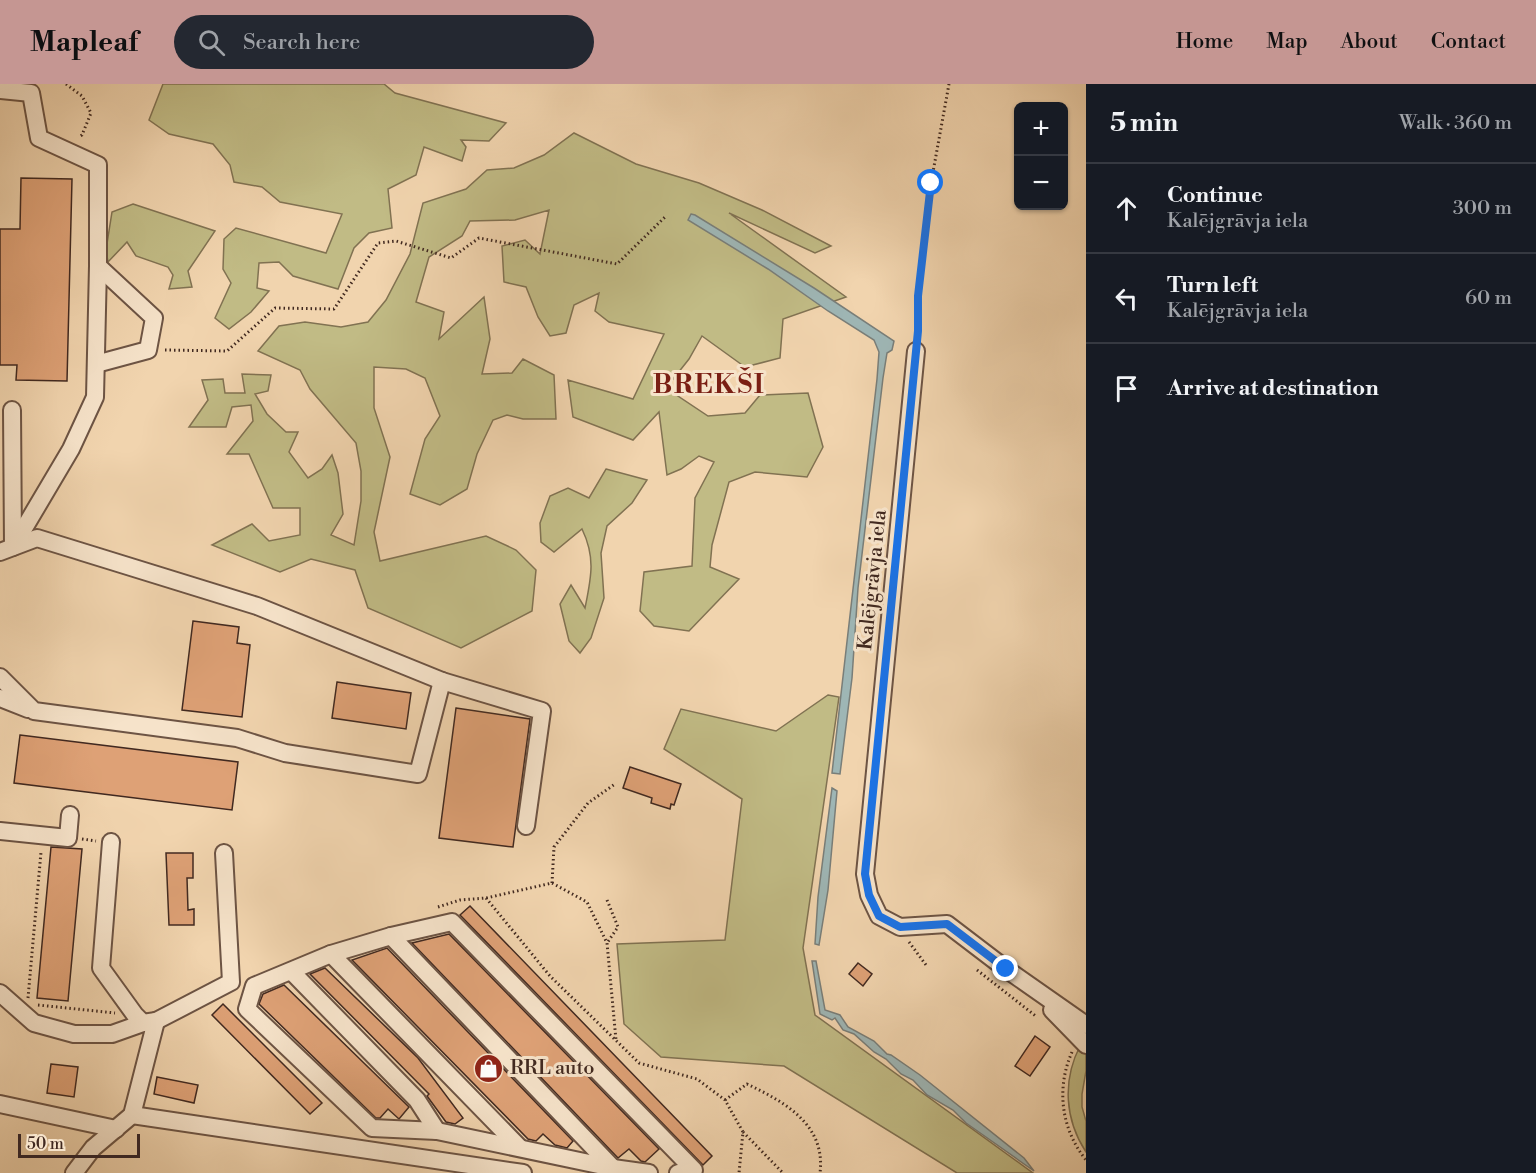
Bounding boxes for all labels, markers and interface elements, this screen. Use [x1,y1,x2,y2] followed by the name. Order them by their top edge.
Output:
[174,15,594,69] search box
[30,25,138,60] text: Mapleaf
[195,26,228,59] icon: search
[243,29,360,56] text: Search here
[1176,29,1233,55] text: Home
[1266,29,1308,55] text: Map
[1341,29,1398,55] text: About
[1431,29,1506,55] text: Contact
[1014,102,1068,210] map controls
[1014,102,1068,156] button: +
[1110,107,1178,139] text: 5 min
[1399,111,1512,136] text: Walk · 360 m
[1014,156,1068,210] button: −
[917,169,943,195] route start
[1167,182,1263,209] text: Continue
[1110,192,1143,225] icon: ahead
[1453,196,1512,221] text: 300 m
[1167,209,1308,234] text: Kalējgrāvja iela
[1167,272,1258,299] text: Turn left
[1110,282,1143,315] icon: left
[1465,286,1512,311] text: 60 m
[1167,299,1308,324] text: Kalējgrāvja iela
[653,367,765,401] district label: BREKŠI
[1110,372,1143,405] icon: arrive
[1167,375,1379,402] text: Arrive at destination
[853,508,893,651] street label: Kalējgrāvja iela
[992,955,1018,981] route end
[473,1052,505,1084] shop icon: RRL auto
[510,1056,595,1081] place label: RRL auto
[18,1131,140,1158] scale bar
[27,1134,64,1154] text: 50 m

